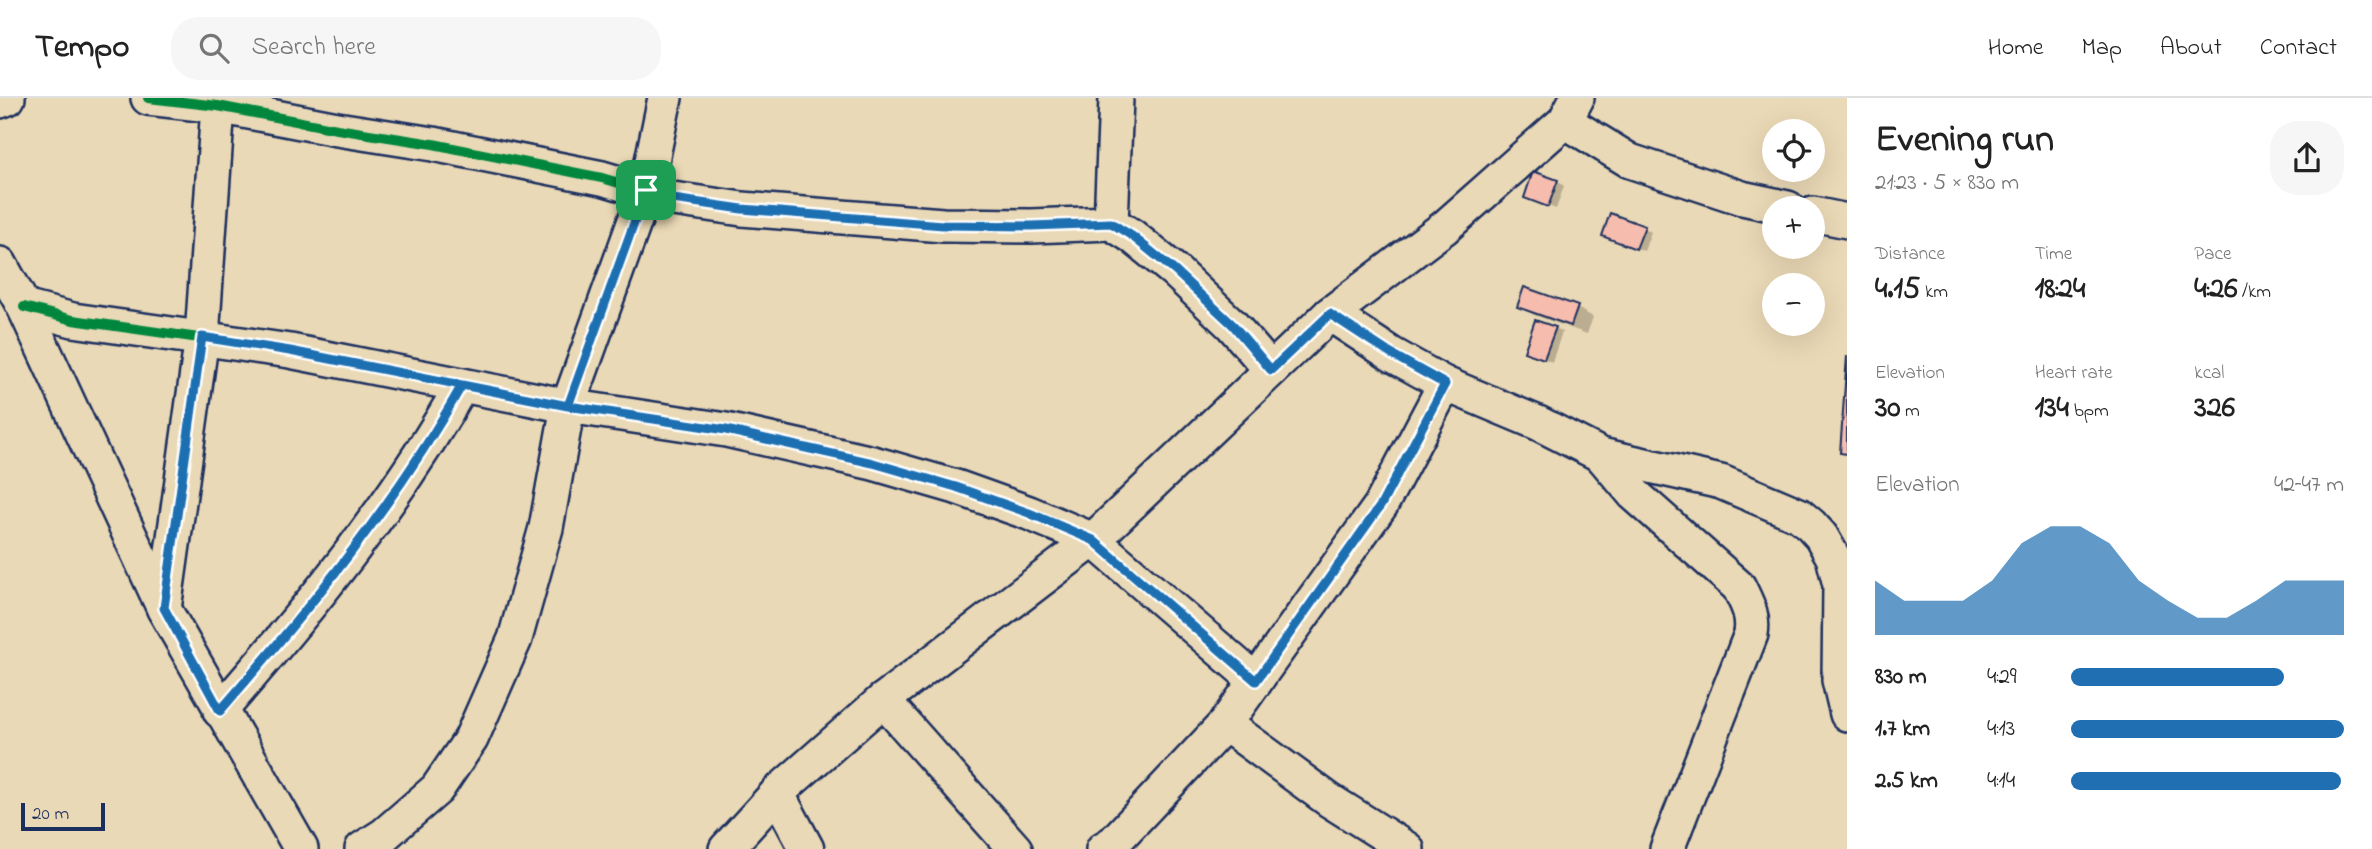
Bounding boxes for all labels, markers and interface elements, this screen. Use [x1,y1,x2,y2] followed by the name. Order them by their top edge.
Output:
[171,17,661,80] search box
[35,24,129,72] text: Tempo
[195,29,233,67] icon: search
[251,29,376,67] text: Search here
[1988,31,2044,66] text: Home
[2082,31,2122,66] text: Map
[2160,31,2222,66] text: About
[2260,31,2337,66] text: Contact
[1875,113,2054,169] text: Evening run
[1762,119,1825,336] map controls
[1762,119,1825,182] button: locate
[2270,121,2344,195] button: share
[616,160,676,220] pin
[1875,167,2019,200] text: 21:23 · 5 × 830 m
[627,171,665,209] icon: arrive
[1762,196,1825,259] button: +
[1875,241,1945,268] text: Distance
[2035,241,2072,268] text: Time
[2194,241,2231,268] text: Pace
[1875,268,1920,312] text: 4.15
[2035,268,2085,312] text: 18:24
[2194,268,2237,312] text: 4:26
[1762,273,1825,336] button: −
[1920,279,1948,306] text: km
[2237,279,2271,306] text: /km
[1875,360,1945,387] text: Elevation
[2035,360,2113,387] text: Heart rate
[2194,360,2225,387] text: kcal
[1875,387,1900,431] text: 30
[2035,387,2069,431] text: 134
[2194,387,2235,431] text: 326
[1900,398,1920,425] text: m
[2069,398,2109,425] text: bpm
[1875,469,1960,502] text: Elevation
[2274,469,2344,502] text: 42–47 m
[1875,661,1927,694] text: 830 m
[1987,661,2017,694] text: 4:29
[1875,713,1930,746] text: 1.7 km
[1987,713,2015,746] text: 4:13
[1875,765,1938,798] text: 2.5 km
[1987,765,2015,798] text: 4:14
[21,800,105,832] scale bar
[32,801,69,828] text: 20 m

